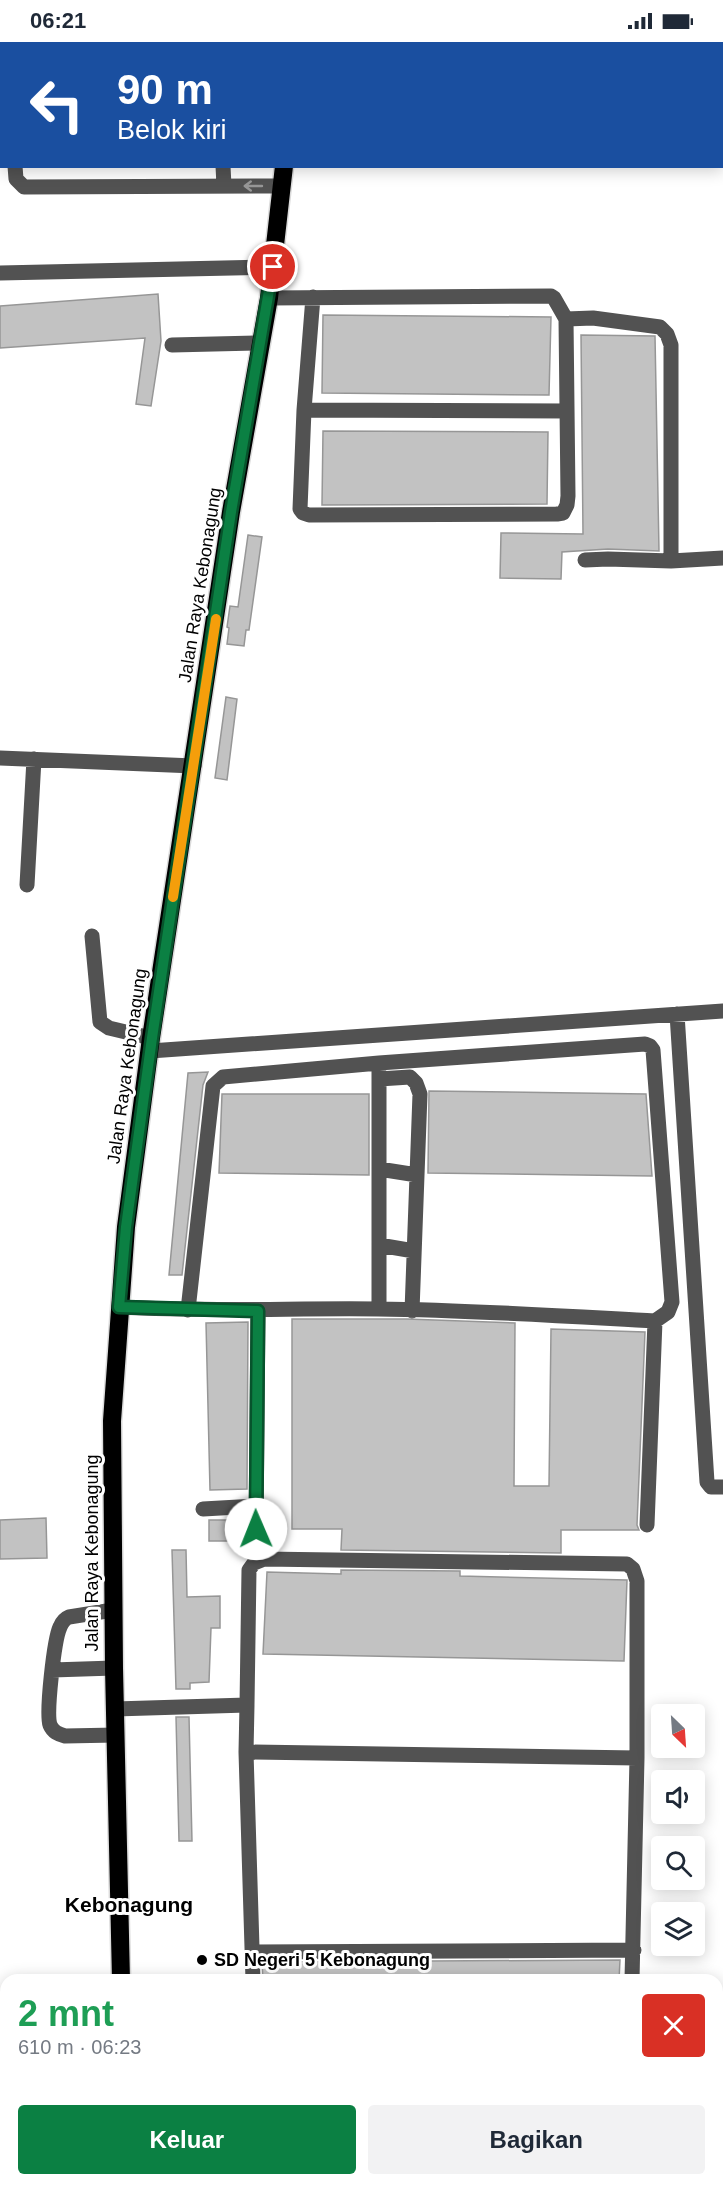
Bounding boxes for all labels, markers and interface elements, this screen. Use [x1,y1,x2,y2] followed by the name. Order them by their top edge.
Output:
[30,8,86,33] text: 06:21
[18,66,96,144] icon: left
[117,66,213,113] text: 90 m
[117,115,227,145] text: Belok kiri
[243,180,263,192] one-way arrow
[247,241,298,292] pin
[256,250,289,283] icon: arrive
[175,486,225,684] street label: Jalan Raya Kebonagung
[103,967,151,1165] street label: Jalan Raya Kebonagung
[82,1454,102,1652] street label: Jalan Raya Kebonagung
[224,1497,288,1561] position arrow
[651,1704,705,1758] north arrow
[651,1704,705,1956] map controls
[651,1770,705,1824] button: sound
[651,1836,705,1890] button: search
[65,1893,193,1916] district label: Kebonagung
[651,1902,705,1956] button: layers
[214,1950,430,1970] place label: SD Negeri 5 Kebonagung
[195,1953,209,1967] marker: SD Negeri 5 Kebonagung
[18,1993,114,2034] text: 2 mnt
[642,1994,705,2057] button: close
[18,2036,141,2058] text: 610 m · 06:23
[18,2105,356,2174] button: Keluar
[368,2105,705,2174] button: Bagikan

